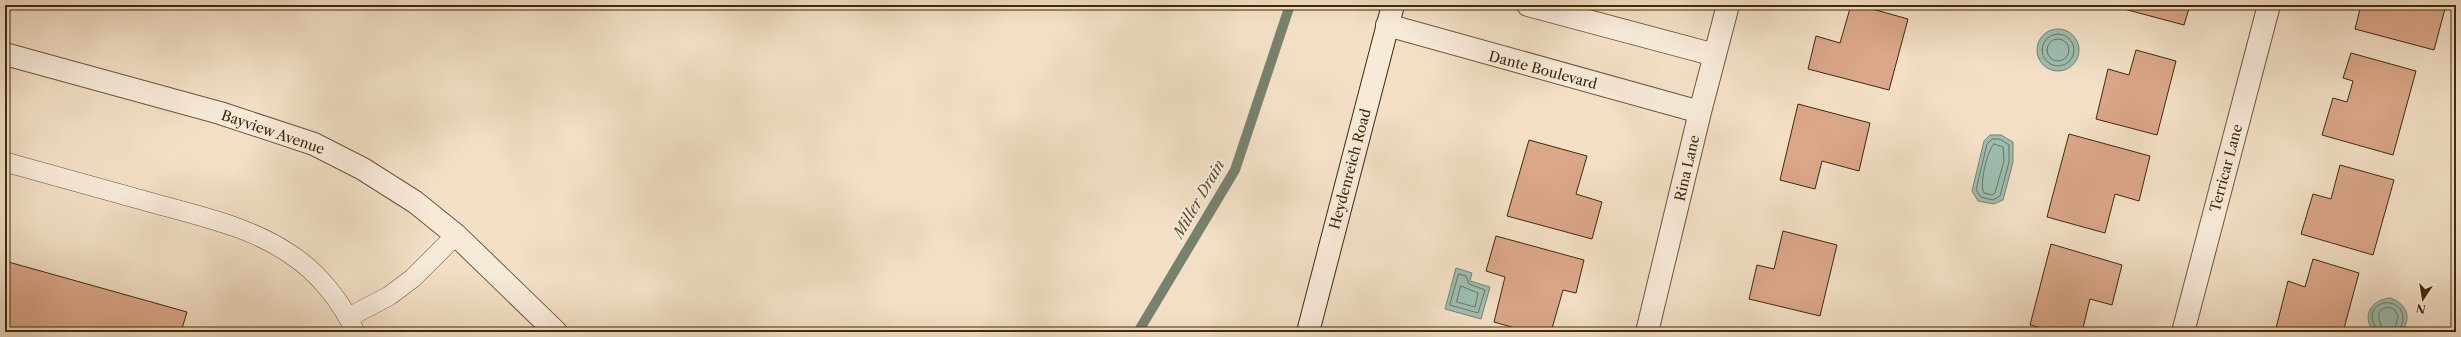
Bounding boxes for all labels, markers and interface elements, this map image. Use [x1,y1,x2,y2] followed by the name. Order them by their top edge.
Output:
[1487,47,1600,93] street label: Dante Boulevard
[219,106,327,158] street label: Bayview Avenue
[1325,106,1375,231] street label: Heydenreich Road
[2206,122,2246,214] street label: Terricar Lane
[1671,133,1703,203] street label: Rina Lane
[1168,156,1229,243] water label: Miller Drain
[2403,279,2443,319] north arrow
[2414,301,2427,317] text: N

